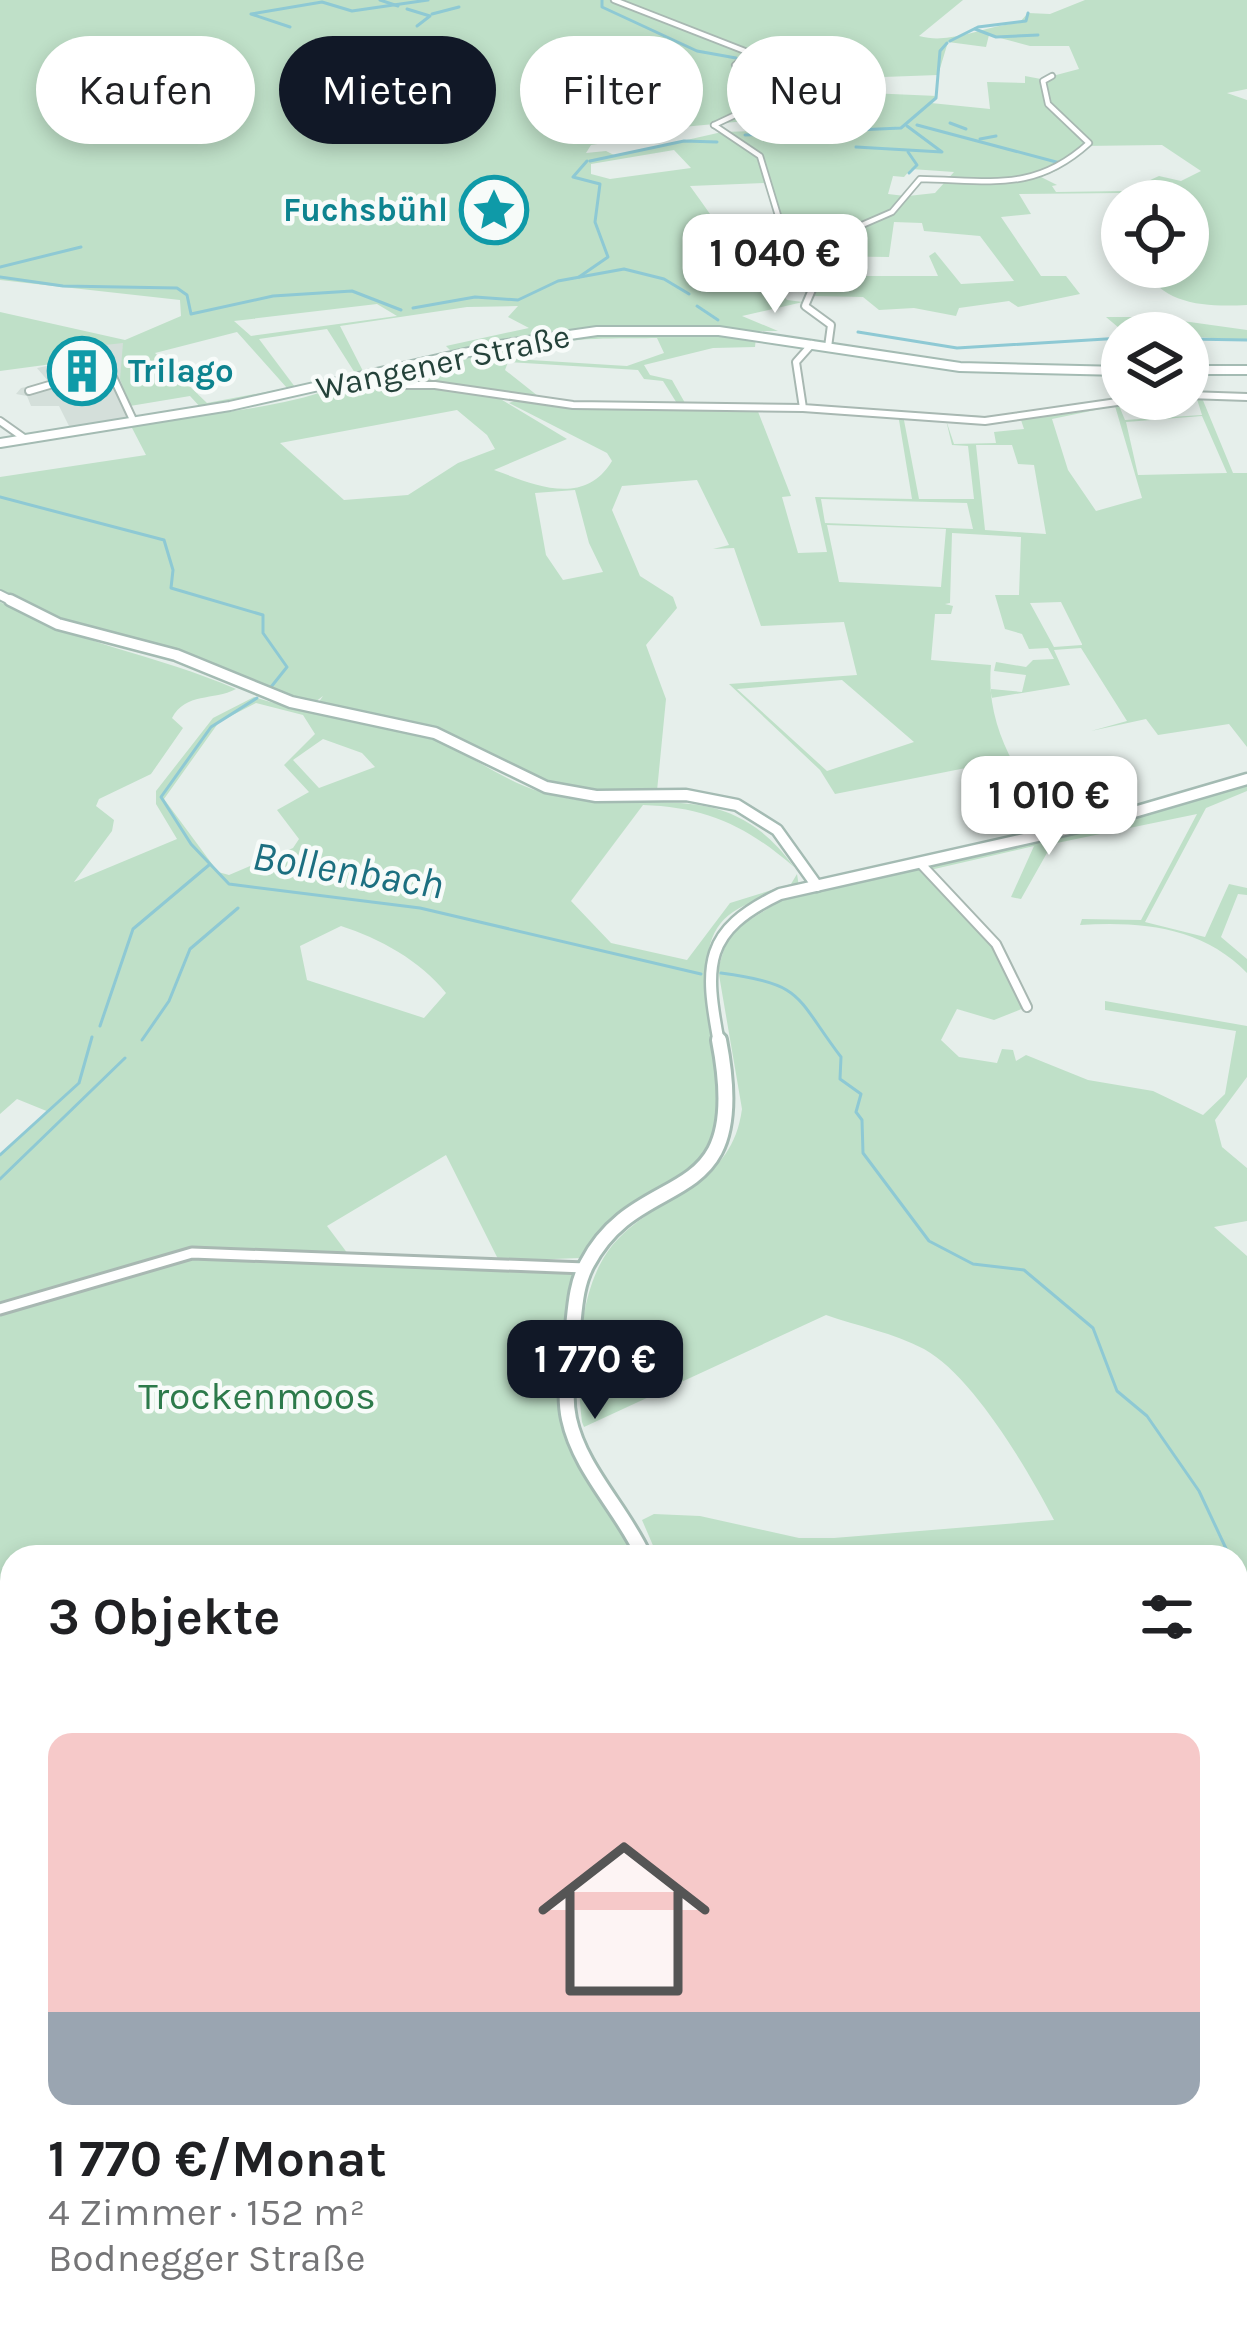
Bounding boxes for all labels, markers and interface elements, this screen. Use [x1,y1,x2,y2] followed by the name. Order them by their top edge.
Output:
[36,36,255,144] chip: Kaufen
[279,36,496,144] chip: Mieten
[520,36,703,144] chip: Filter
[727,36,886,144] chip: Neu
[459,175,529,245] place icon: Fuchsbühl
[1101,180,1209,420] map controls
[1101,180,1209,288] button: locate
[283,191,448,229] place label: Fuchsbühl
[664,214,886,316] pin: 1 040 €
[710,230,840,276] text: 1 040 €
[1101,312,1209,420] button: layers
[313,317,573,407] street label: Wangener Straße
[47,336,117,406] building icon: Trilago
[128,352,234,390] place label: Trilago
[938,756,1160,858] pin: 1 010 €
[988,772,1110,818] text: 1 010 €
[249,830,447,910] water label: Bollenbach
[484,1320,706,1422] pin: 1 770 €
[534,1336,656,1382] text: 1 770 €
[138,1373,376,1419] park label: Trockenmoos
[1134,1584,1200,1650] icon: filters
[48,1587,280,1647] text: 3 Objekte
[516,1811,732,2027] icon: home
[48,2129,387,2189] text: 1 770 €/Monat
[48,2189,365,2235] text: 4 Zimmer · 152 m²
[48,2235,365,2281] text: Bodnegger Straße

